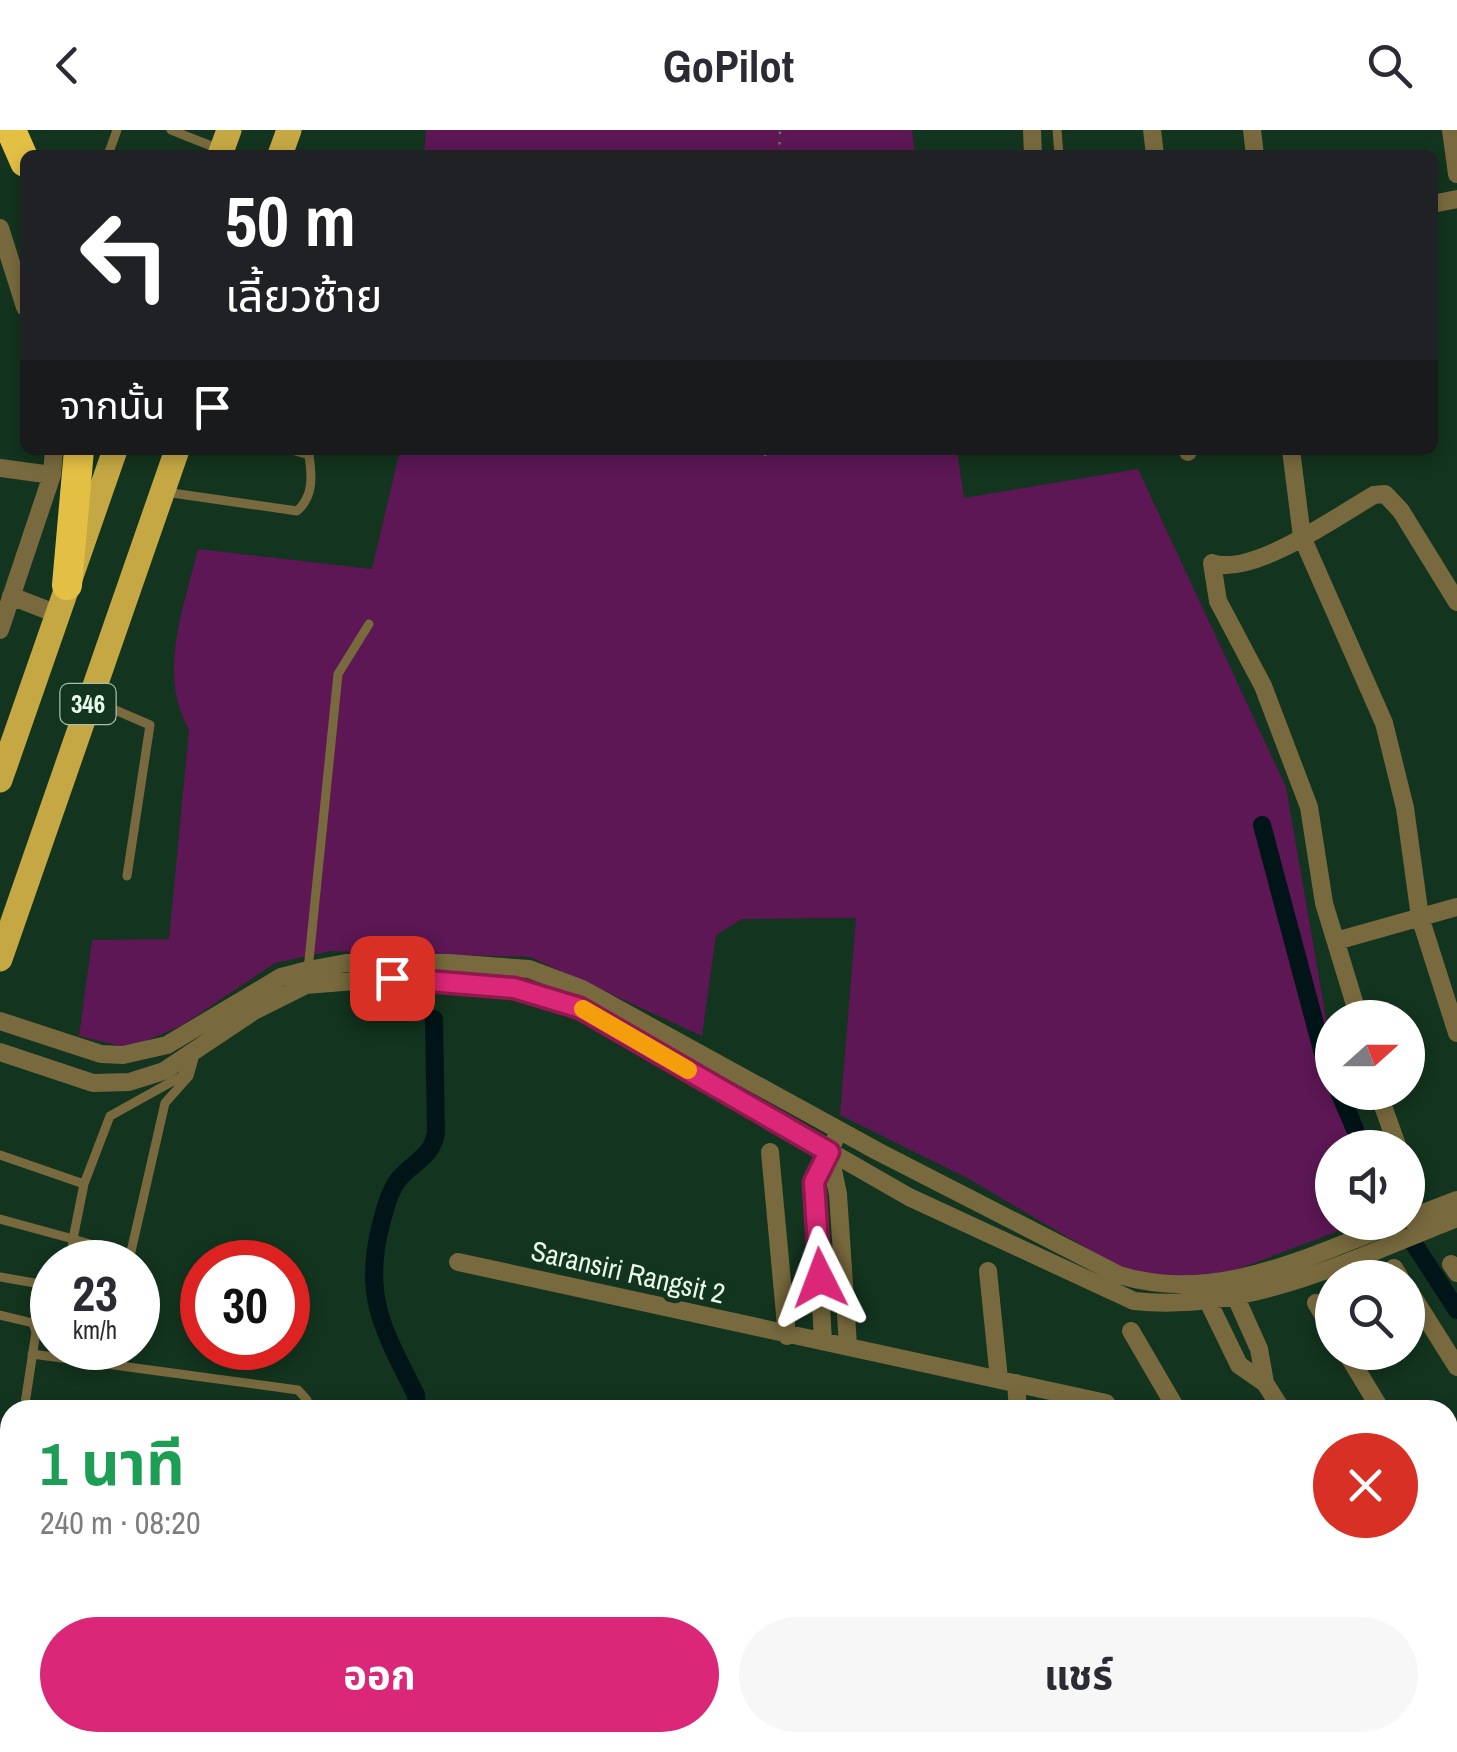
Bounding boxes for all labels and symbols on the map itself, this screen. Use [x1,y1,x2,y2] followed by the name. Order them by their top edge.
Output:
[61,684,116,724] road number: 346
[350,936,435,1021] pin
[1315,1000,1425,1110] north arrow
[768,1226,872,1330] position arrow
[527,1231,729,1313] street label: Saransiri Rangsit 2
[180,1240,310,1370] speed limit sign: 30

